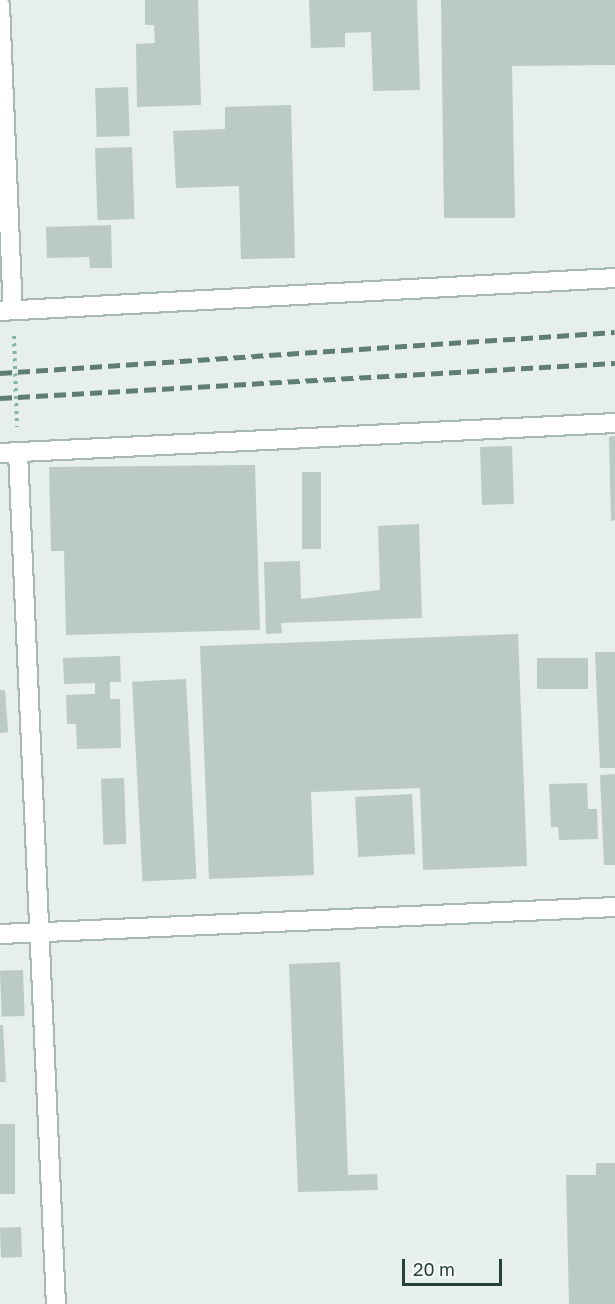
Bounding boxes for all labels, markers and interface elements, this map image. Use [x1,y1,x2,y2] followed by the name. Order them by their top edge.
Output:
[405,1247,506,1285] scale bar
[413,1258,455,1280] text: 20 m

